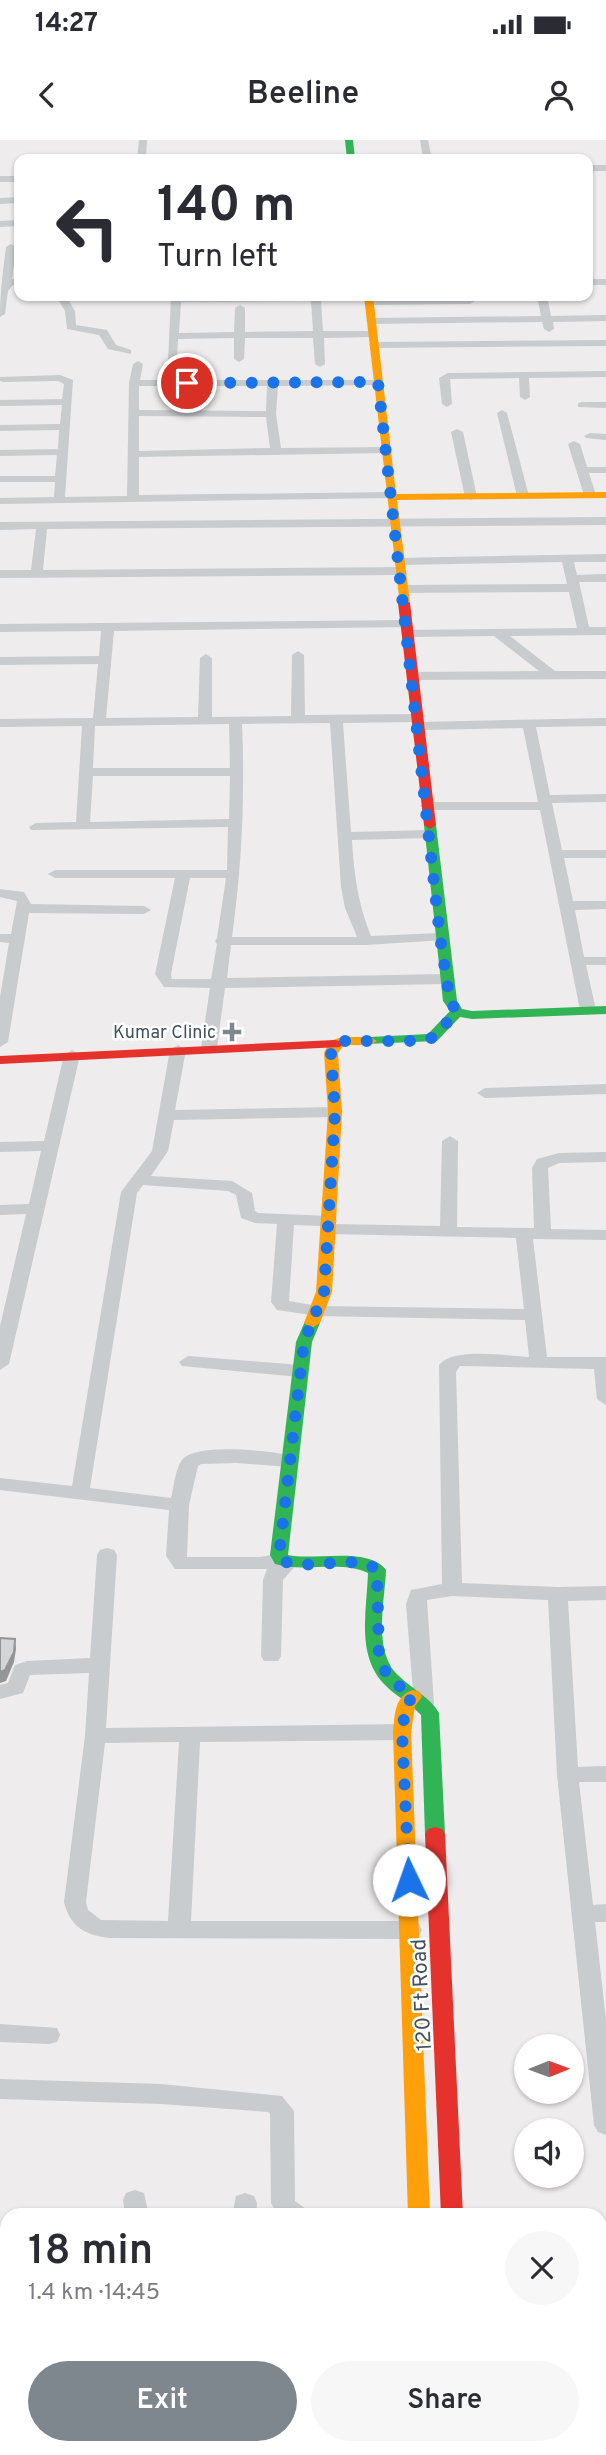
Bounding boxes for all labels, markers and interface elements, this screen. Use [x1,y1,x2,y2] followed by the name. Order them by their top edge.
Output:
[35,8,98,41] text: 14:27
[247,75,359,115] text: Beeline
[28,76,66,114] icon: back
[540,76,578,114] icon: person
[157,177,296,239] text: 140 m
[42,182,133,273] icon: left
[157,238,278,278] text: Turn left
[157,353,217,413] pin
[168,364,206,402] icon: arrive
[113,1022,216,1045] place label: Kumar Clinic
[222,1022,242,1042] marker: Kumar Clinic
[372,1843,446,1917] position arrow
[406,1938,439,2052] street label: 120 Ft Road
[514,2034,584,2104] north arrow
[514,2034,584,2188] map controls
[514,2118,584,2188] button: sound
[28,2226,153,2279] text: 18 min
[505,2231,579,2305] button: close
[28,2279,160,2308] text: 1.4 km · 14:45
[28,2361,297,2441] button: Exit
[311,2361,579,2441] button: Share

